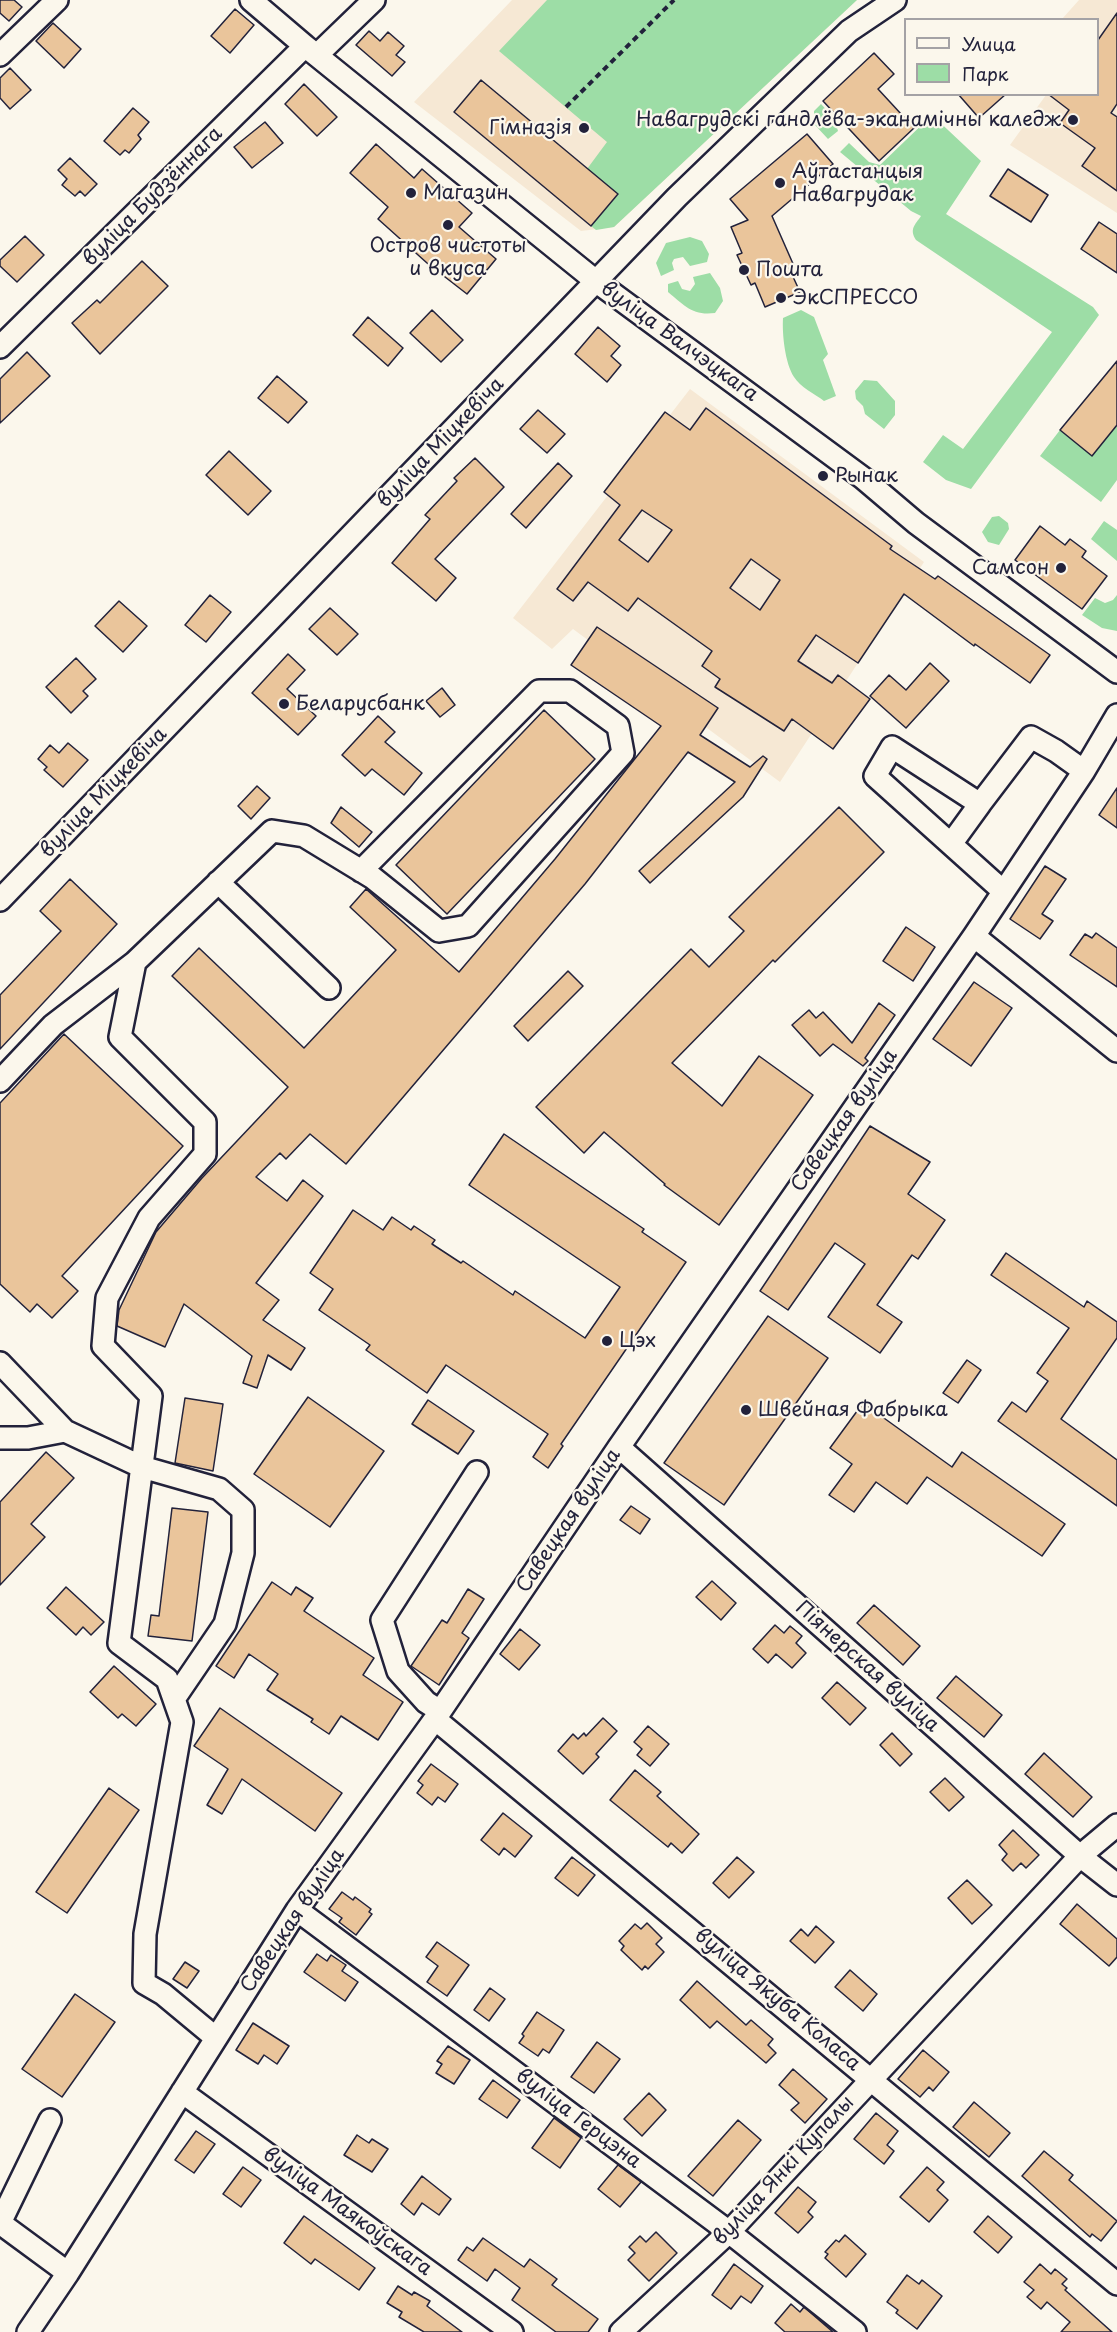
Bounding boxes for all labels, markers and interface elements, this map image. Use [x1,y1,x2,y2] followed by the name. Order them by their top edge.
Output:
[904,18,1099,96] legend
[962,30,1016,57] text: Улица
[962,60,1008,87] text: Парк
[636,108,1061,132] place label: Навагрудскі гандлёва-эканамічны каледж
[1066,113,1080,127] marker: Навагрудскі гандлёва-эканамічны каледж
[489,116,572,140] place label: Гімназія
[577,121,591,135] marker: Гімназія
[78,122,228,272] street label: вуліца Будзённага
[792,160,923,207] place label: Аўтастанцыя Навагрудак
[773,176,787,190] marker: Аўтастанцыя Навагрудак
[423,181,509,205] place label: Магазин
[404,186,418,200] marker: Магазин
[441,218,455,232] marker: Остров чистоты и вкуса
[370,234,526,281] place label: Остров чистоты и вкуса
[756,258,823,282] place label: Пошта
[737,263,751,277] marker: Пошта
[596,277,762,407] street label: вуліца Валчэцкага
[793,286,918,310] place label: ЭкСПРЕССО
[774,291,788,305] marker: ЭкСПРЕССО
[373,373,509,513] street label: вуліца Міцкевіча
[835,464,898,488] place label: Рынак
[816,469,830,483] marker: Рынак
[972,556,1049,580] place label: Самсон
[1054,561,1068,575] marker: Самсон
[296,692,425,716] place label: Беларусбанк
[277,697,291,711] marker: Беларусбанк
[36,723,172,863] street label: вуліца Міцкевіча
[787,1045,903,1197] street label: Савецкая вуліца
[619,1329,656,1353] place label: Цэх
[600,1334,614,1348] marker: Цэх
[758,1398,948,1422] place label: Швейная Фабрыка
[739,1403,753,1417] marker: Швейная Фабрыка
[512,1444,626,1598] street label: Савецкая вуліца
[790,1596,944,1738] street label: Піянерская вуліца
[236,1844,350,1998] street label: Савецкая вуліца
[689,1924,865,2076] street label: вуліца Якуба Коласа
[511,2064,645,2174] street label: вуліца Герцэна
[708,2091,860,2251] street label: вуліца Янкі Купалы
[258,2143,436,2281] street label: вуліца Маякоўскага

